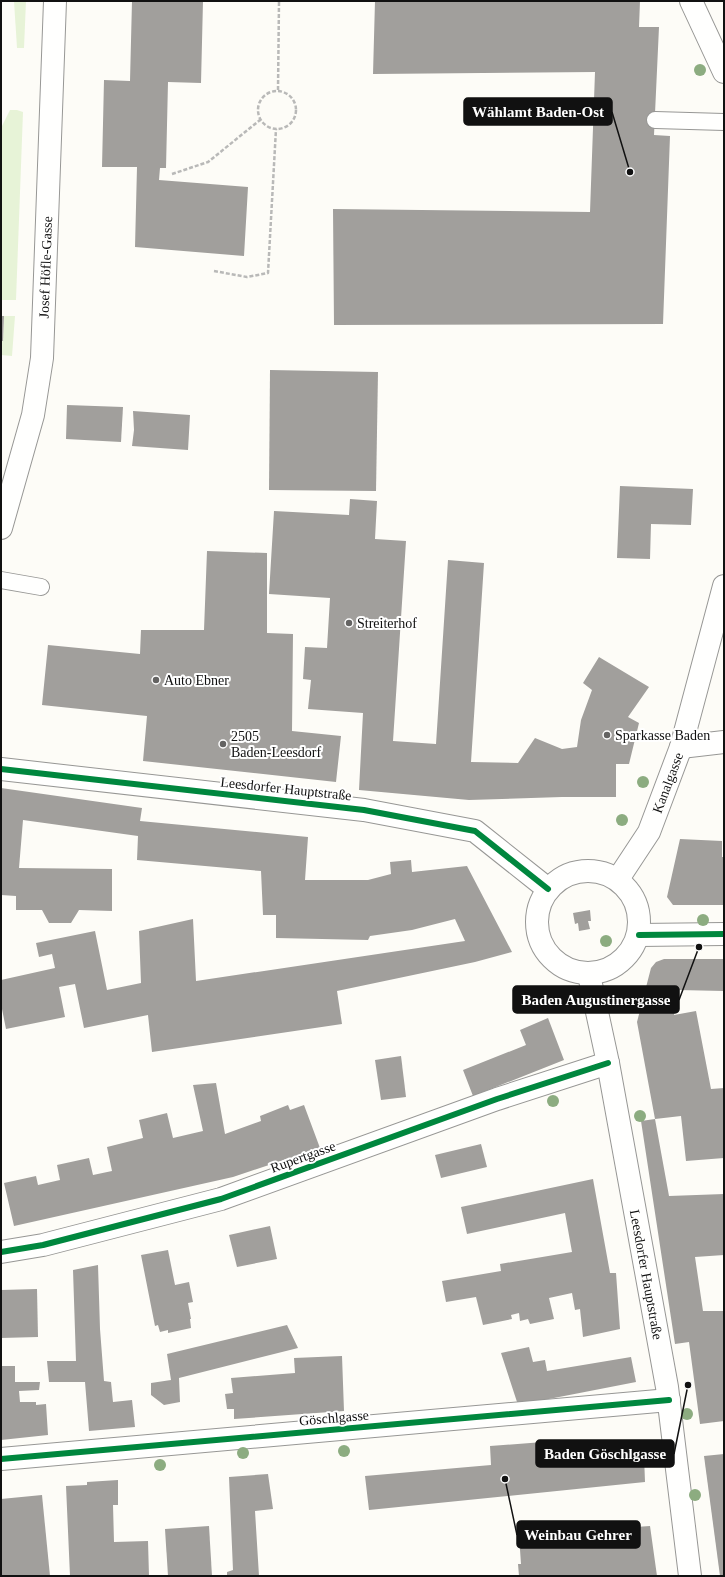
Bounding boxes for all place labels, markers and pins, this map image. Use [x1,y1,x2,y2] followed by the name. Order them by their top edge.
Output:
[464,98,612,125] callout: Wählamt Baden-Ost
[357,616,417,631] place label: Streiterhof
[344,618,354,628] marker: Streiterhof
[164,673,229,688] place label: Auto Ebner
[151,675,161,685] marker: Auto Ebner
[615,728,710,743] place label: Sparkasse Baden
[231,729,322,760] place label: 2505 Baden-Leesdorf
[602,730,612,740] marker: Sparkasse Baden
[218,739,228,749] marker: 2505 Baden-Leesdorf
[513,986,679,1013] callout: Baden Augustinergasse
[536,1440,674,1467] callout: Baden Göschlgasse
[517,1521,640,1548] callout: Weinbau Gehrer

